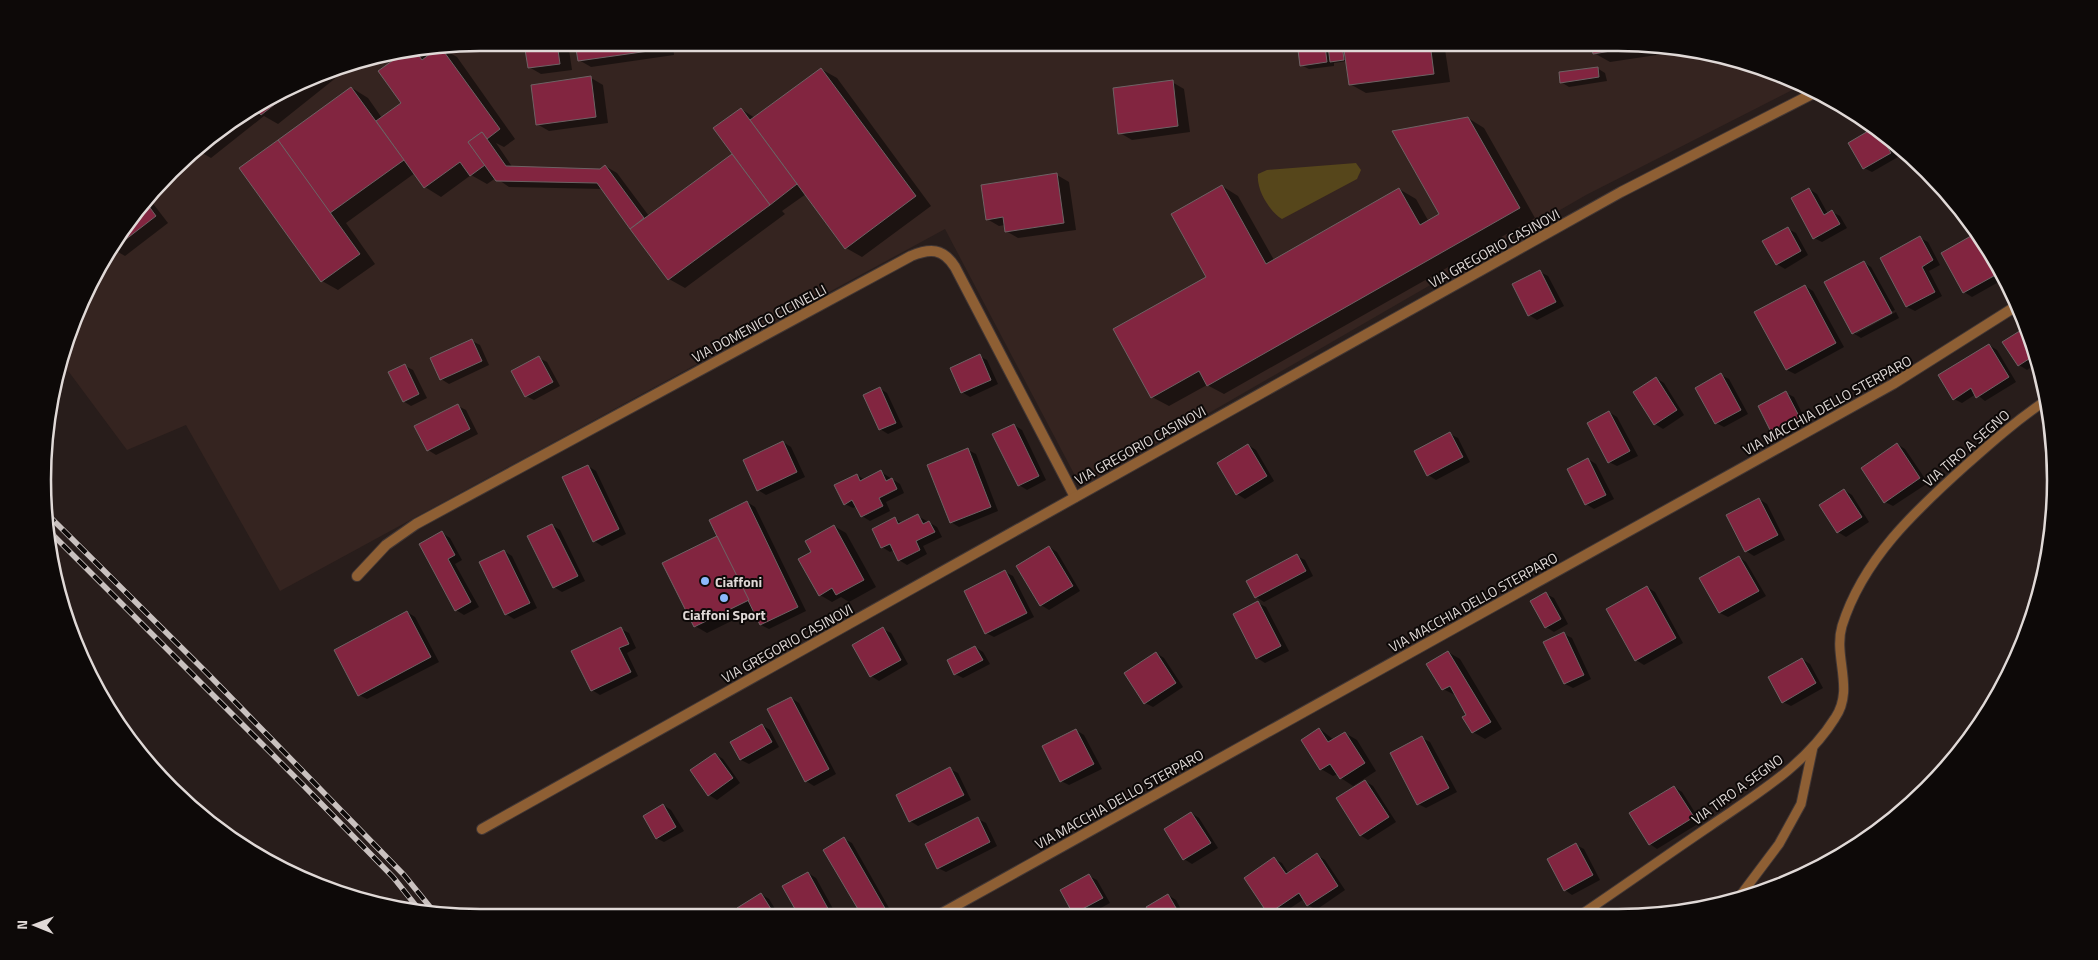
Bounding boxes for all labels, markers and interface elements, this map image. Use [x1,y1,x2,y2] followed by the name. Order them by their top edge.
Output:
[1425,203,1563,293] street label: VIA GREGORIO CASINOVI
[688,279,830,367] street label: VIA DOMENICO CICINELLI
[1739,350,1915,460] street label: VIA MACCHIA DELLO STERPARO
[1071,400,1209,490] street label: VIA GREGORIO CASINOVI
[1918,404,2014,492] street label: VIA TIRO A SEGNO
[1385,547,1561,657] street label: VIA MACCHIA DELLO STERPARO
[715,571,762,592] place label: Ciaffoni
[699,575,711,587] marker: Ciaffoni
[718,592,730,604] marker: Ciaffoni Sport
[718,598,856,688] street label: VIA GREGORIO CASINOVI
[682,604,766,625] place label: Ciaffoni Sport
[1031,744,1207,854] street label: VIA MACCHIA DELLO STERPARO
[1687,749,1787,829] street label: VIA TIRO A SEGNO
[10,900,60,950] north arrow
[11,920,32,930] text: N

